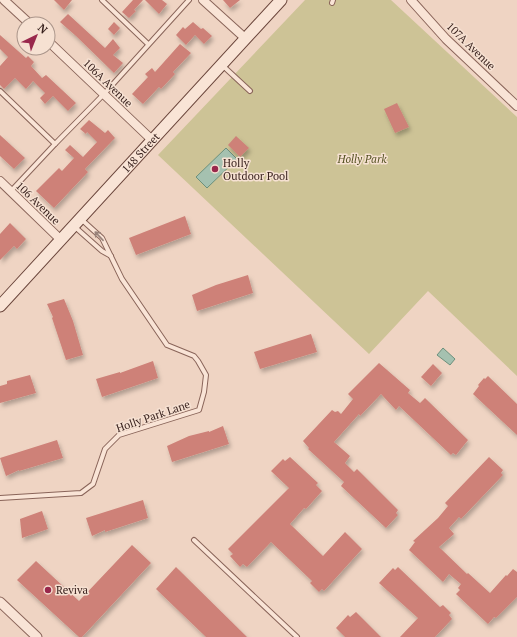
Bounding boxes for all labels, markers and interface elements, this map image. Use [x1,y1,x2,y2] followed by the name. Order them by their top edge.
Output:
[16,16,56,56] north arrow
[444,19,499,73] street label: 107A Avenue
[35,21,51,37] text: N
[80,56,136,110] street label: 106A Avenue
[119,130,163,176] street label: 148 Street
[337,152,387,166] park label: Holly Park
[223,156,288,183] place label: Holly Outdoor Pool
[210,164,220,174] marker: Holly Outdoor Pool
[13,178,63,228] street label: 106 Avenue
[94,231,103,241] one-way arrow
[114,397,192,435] street label: Holly Park Lane
[56,583,89,597] place label: Reviva
[43,585,53,595] marker: Reviva

